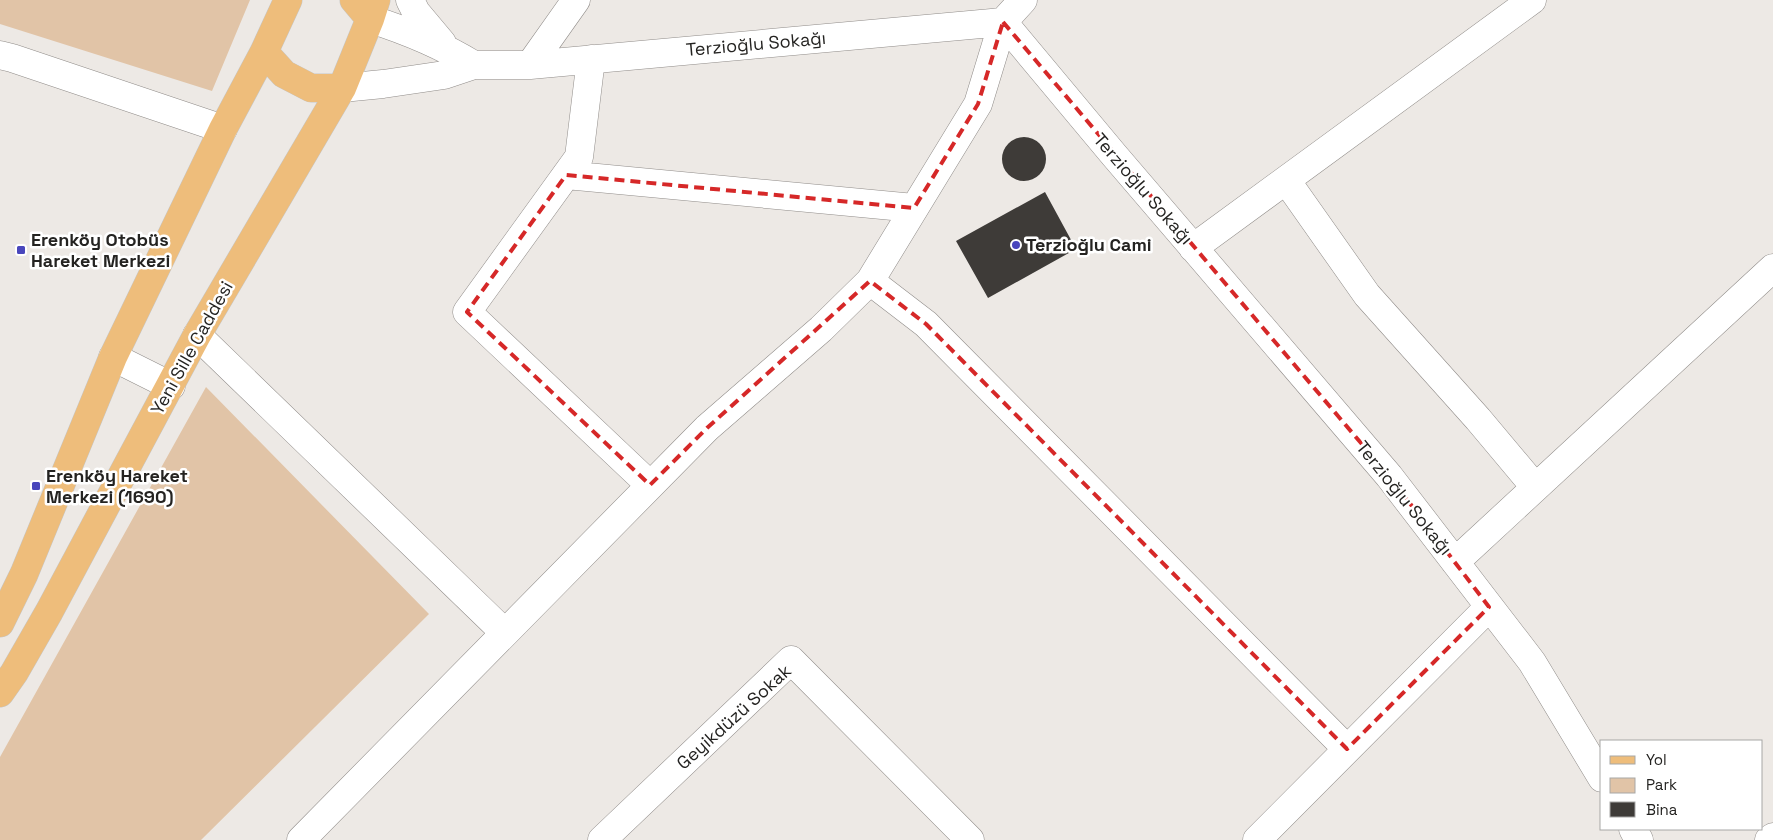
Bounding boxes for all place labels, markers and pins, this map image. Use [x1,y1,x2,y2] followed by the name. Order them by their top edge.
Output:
[31,228,170,272] place label: Erenköy Otobüs Hareket Merkezi
[1026,233,1152,256] place label: Terzioğlu Cami
[1010,239,1022,251] marker: Terzioğlu Cami
[15,244,27,256] marker: Erenköy Otobüs Hareket Merkezi
[46,464,188,508] place label: Erenköy Hareket Merkezi (1690)
[30,480,42,492] marker: Erenköy Hareket Merkezi (1690)

